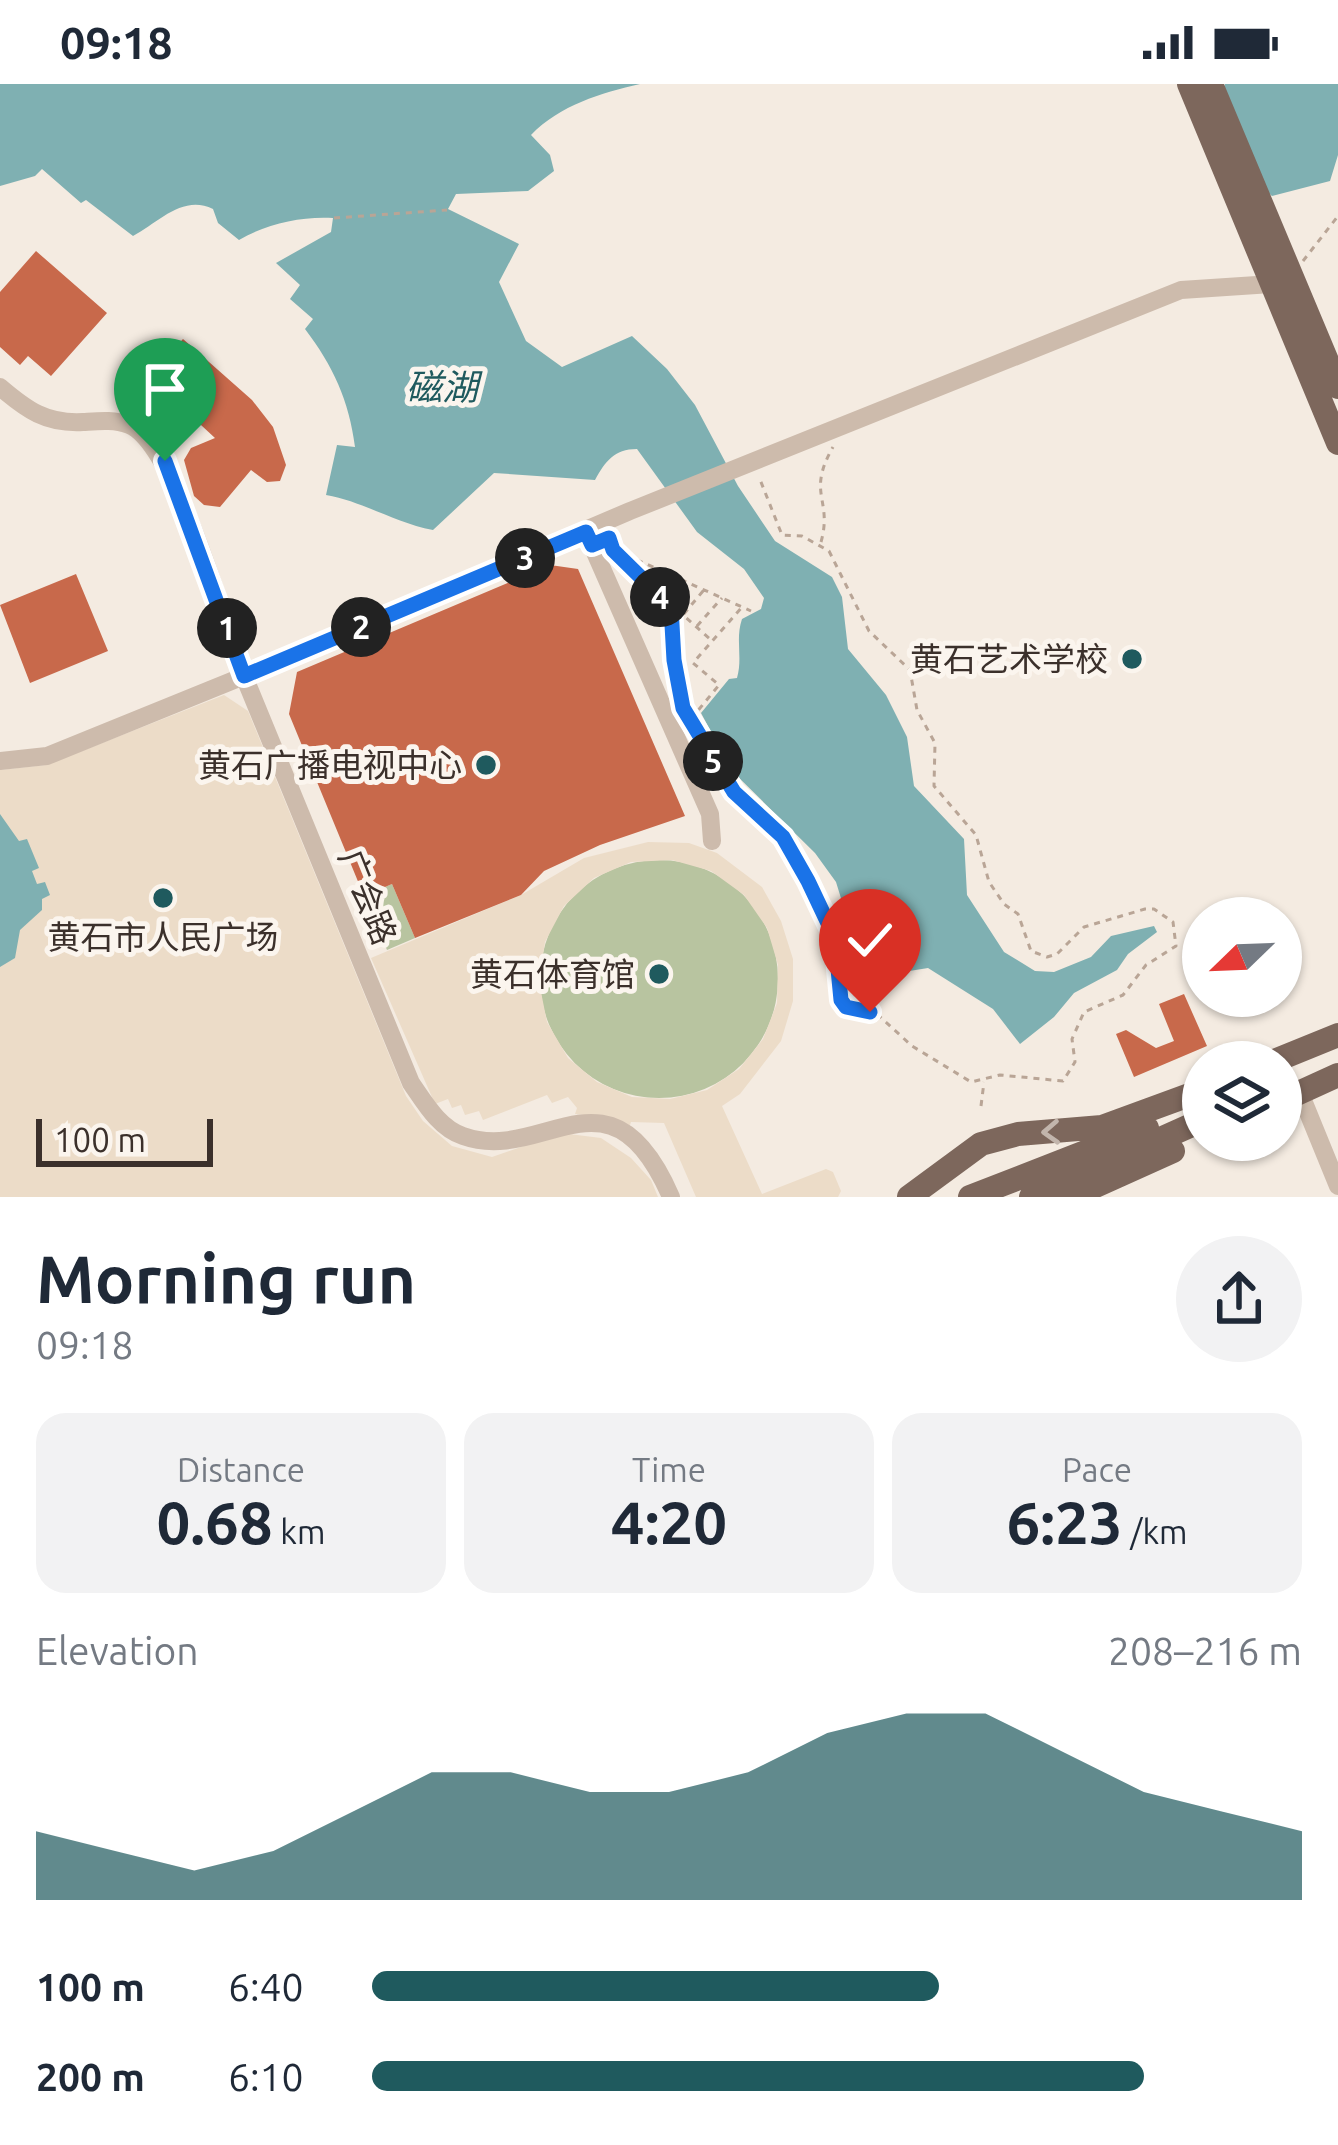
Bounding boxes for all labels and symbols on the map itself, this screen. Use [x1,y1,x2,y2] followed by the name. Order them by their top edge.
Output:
[114,338,216,461] pin
[406,366,483,407] water label: 磁湖
[495,528,555,588] pin: 3
[630,567,690,627] pin: 4
[331,597,391,657] pin: 2
[197,598,257,658] pin: 1
[910,640,1108,677] place label: 黄石艺术学校
[1119,646,1145,672] marker: 黄石艺术学校
[683,731,743,791] pin: 5
[198,746,462,783] place label: 黄石广播电视中心
[473,752,499,778] marker: 黄石广播电视中心
[333,844,404,950] street label: 广会路
[150,885,176,911] marker: 黄石市人民广场
[819,889,921,1012] pin
[1182,897,1302,1017] north arrow
[48,918,279,955] place label: 黄石市人民广场
[470,955,635,992] place label: 黄石体育馆
[646,961,672,987] marker: 黄石体育馆
[36,1113,213,1166] scale bar
[1041,1119,1060,1145] one-way arrow

